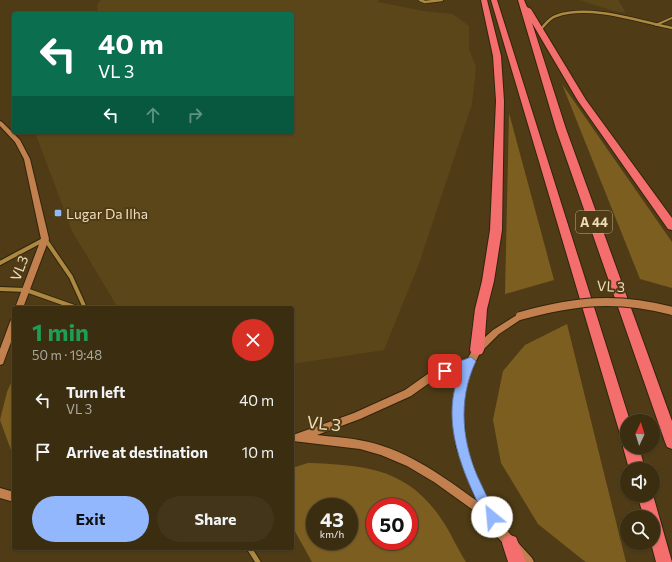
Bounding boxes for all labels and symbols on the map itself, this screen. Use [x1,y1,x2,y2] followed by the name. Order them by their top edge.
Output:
[66,205,148,222] place label: Lugar Da Ilha
[53,208,63,218] marker: Lugar Da Ilha
[576,211,612,233] road number: A 44
[6,253,32,283] street label: VL3
[596,277,626,295] street label: VL 3
[428,354,462,388] pin
[306,411,342,435] street label: VL 3
[620,414,660,454] north arrow
[471,496,513,538] position arrow
[366,498,418,550] speed limit sign: 50

